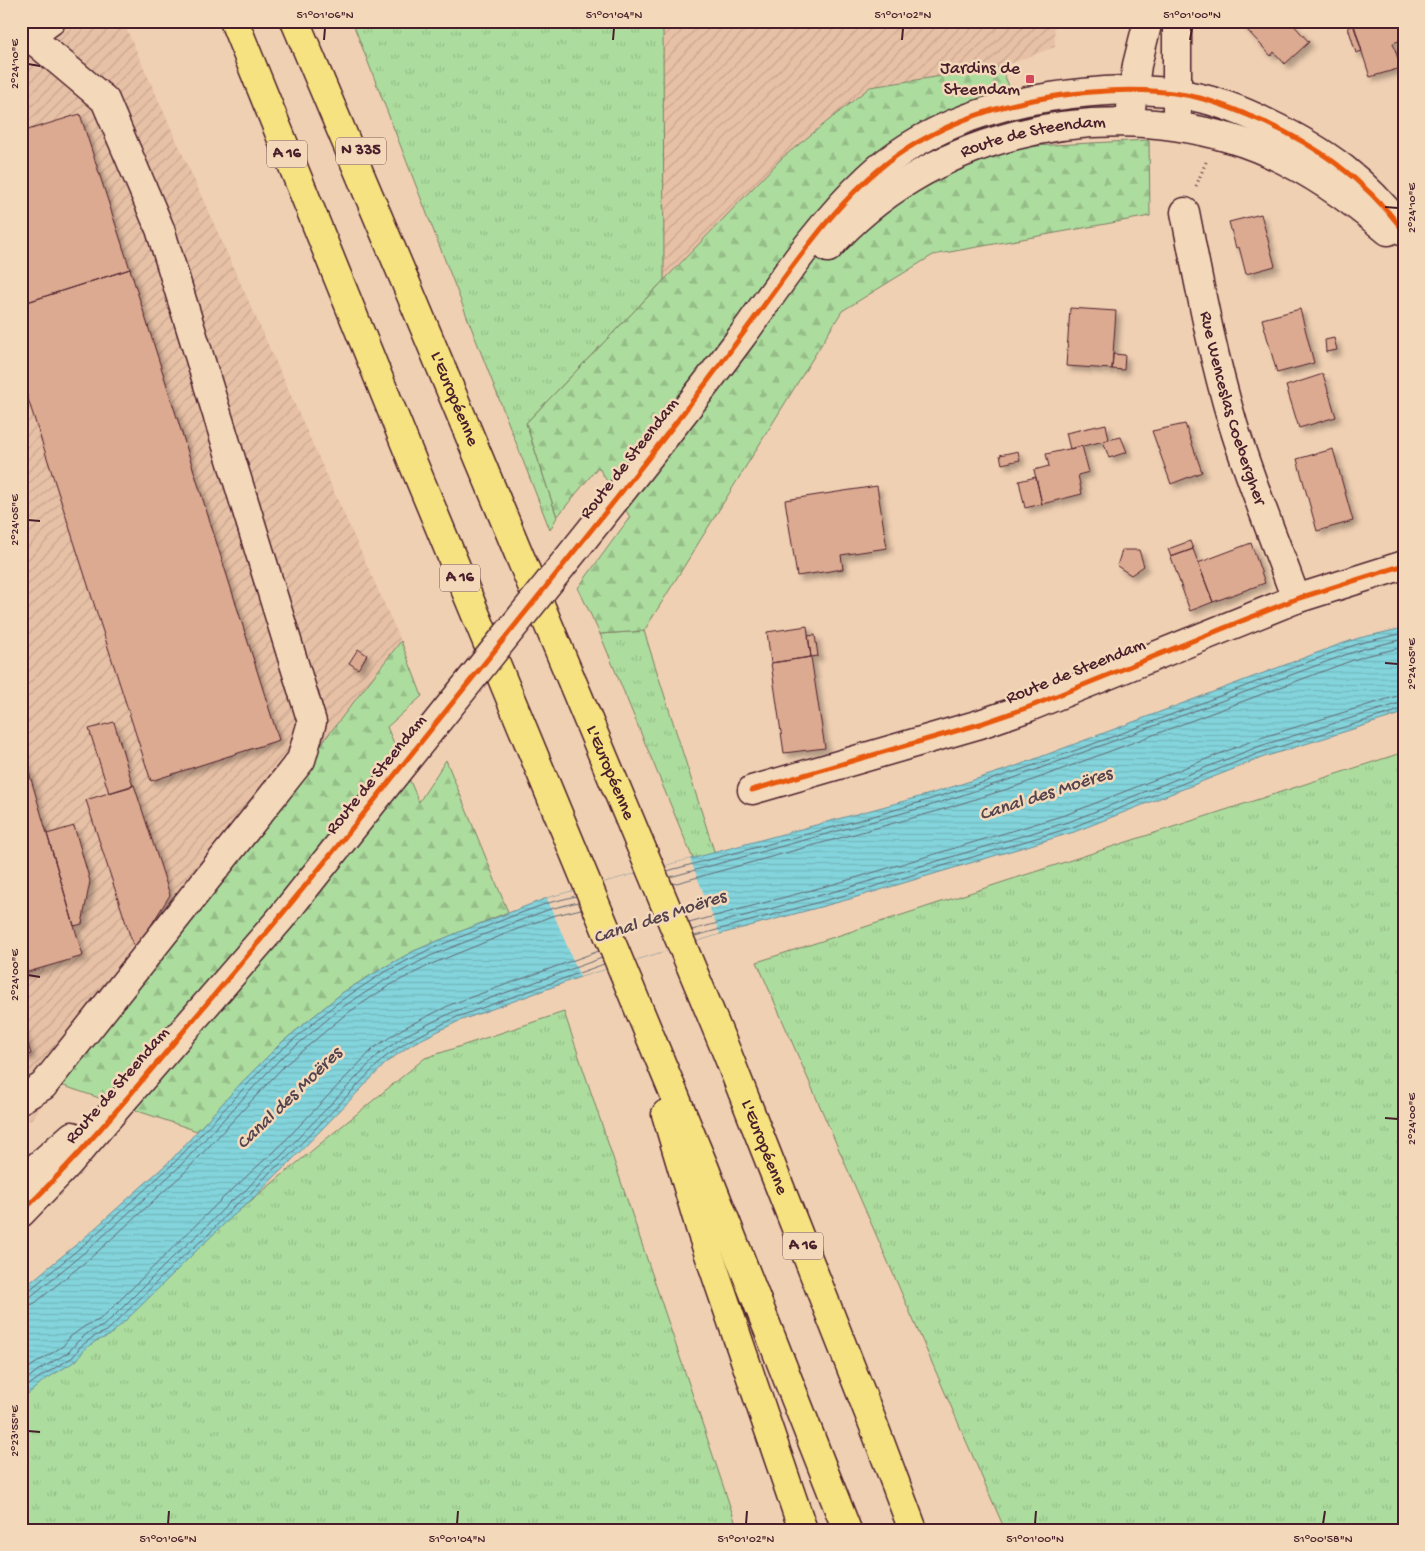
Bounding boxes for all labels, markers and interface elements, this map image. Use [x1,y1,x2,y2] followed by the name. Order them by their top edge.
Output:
[297,9,354,23] text: 51°01'06"N
[586,9,642,23] text: 51°01'04"N
[875,9,932,23] text: 51°01'02"N
[1163,9,1221,23] text: 51°01'00"N
[9,38,23,89] text: 2°24'10"E
[940,59,1021,101] place label: Jardins de Steendam
[1024,73,1036,85] marker: Jardins de Steendam
[957,112,1106,163] street label: Route de Steendam
[336,138,386,164] road number: N 335
[267,140,307,168] road number: A 16
[1406,182,1420,233] text: 2°24'10"E
[1195,309,1271,509] street label: Rue Wenceslas Coebergher
[425,348,483,450] street label: L'Européenne
[576,394,684,524] street label: Route de Steendam
[9,494,23,546] text: 2°24'05"E
[440,564,480,592] road number: A 16
[1003,634,1149,710] street label: Route de Steendam
[1406,638,1420,690] text: 2°24'05"E
[322,711,432,839] street label: Route de Steendam
[581,722,639,824] street label: L'Européenne
[977,762,1117,827] water label: Canal des Moëres
[591,885,731,950] water label: Canal des Moëres
[9,948,23,1001] text: 2°24'00"E
[61,1023,175,1149] street label: Route de Steendam
[232,1041,349,1155] water label: Canal des Moëres
[1406,1092,1420,1145] text: 2°24'00"E
[736,1097,793,1198] street label: L'Européenne
[783,1232,823,1260] road number: A 16
[9,1405,23,1457] text: 2°23'55"E
[140,1533,197,1547] text: 51°01'06"N
[429,1533,485,1547] text: 51°01'04"N
[718,1533,775,1547] text: 51°01'02"N
[1006,1533,1064,1547] text: 51°01'00"N
[1294,1533,1353,1547] text: 51°00'58"N

